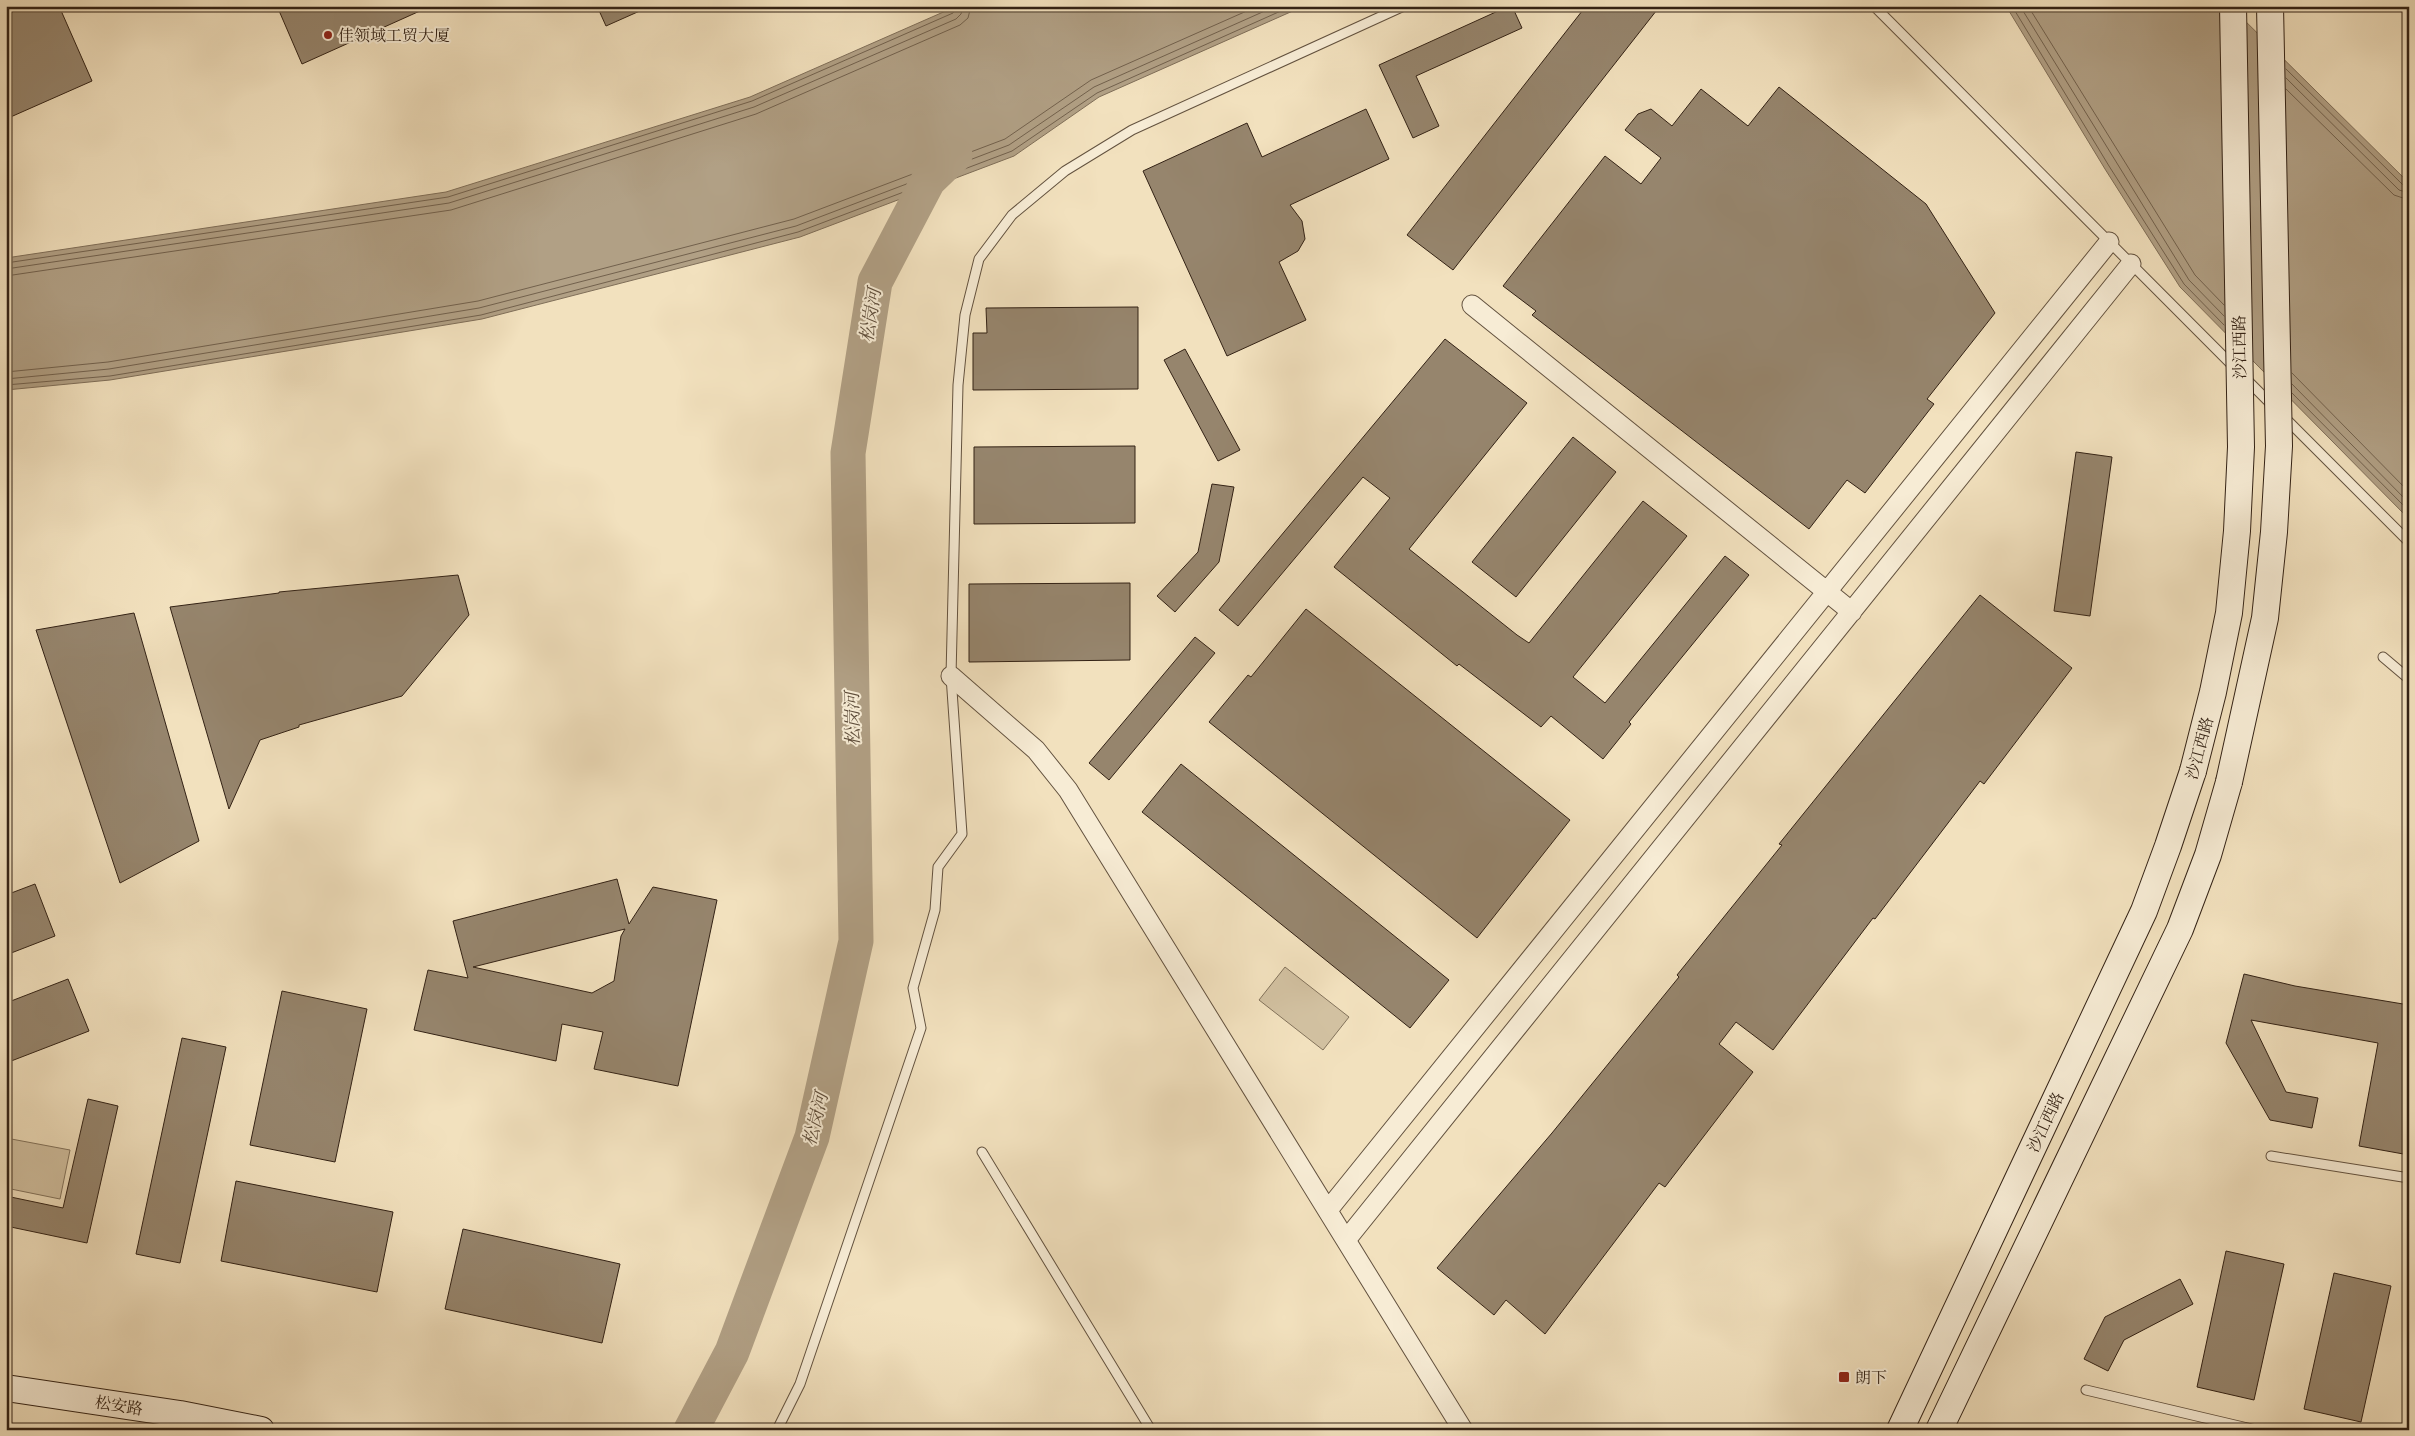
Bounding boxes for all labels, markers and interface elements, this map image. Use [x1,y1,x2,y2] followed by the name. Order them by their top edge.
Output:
[338,23,450,47] place label: 佳领域工贸大厦
[322,29,334,41] marker: 佳领域工贸大厦
[852,283,888,344] water label: 松岗河
[2226,315,2252,379] street label: 沙江西路
[838,689,866,746] water label: 松岗河
[2179,714,2219,782] street label: 沙江西路
[795,1087,835,1148] water label: 松岗河
[2021,1088,2069,1156] street label: 沙江西路
[1855,1365,1887,1389] place label: 朗下
[1837,1370,1851,1384] marker: 朗下
[93,1389,145,1421] street label: 松安路

